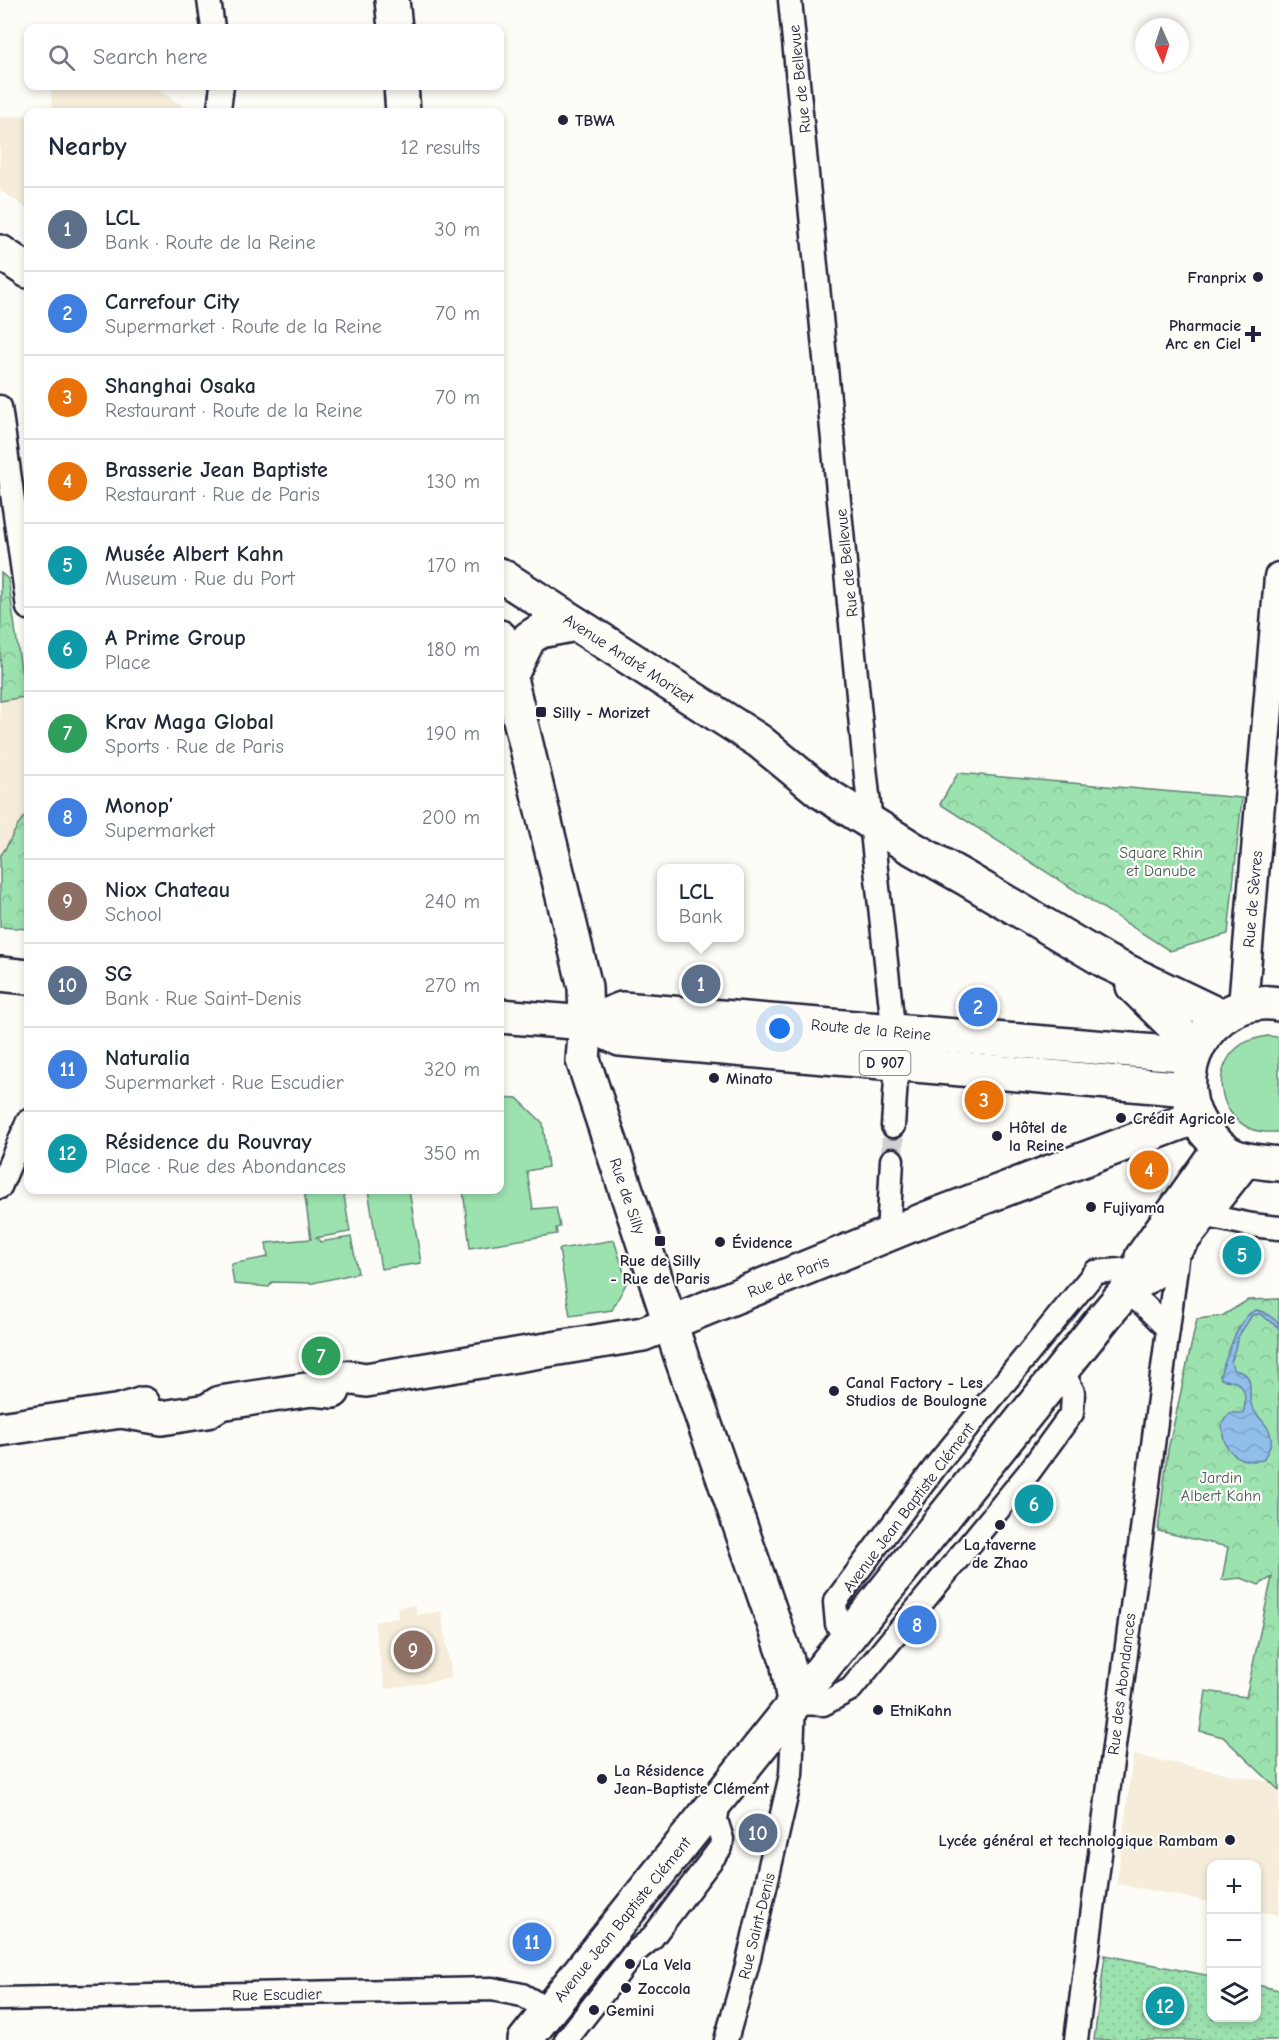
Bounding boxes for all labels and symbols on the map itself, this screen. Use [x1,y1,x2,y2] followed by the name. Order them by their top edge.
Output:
[1135,18,1189,72] north arrow
[785,24,815,134] street label: Rue de Bellevue
[575,112,615,130] place label: TBWA
[556,113,570,127] marker: TBWA
[1187,269,1246,287] place label: Franprix
[1251,270,1265,284] marker: Franprix
[1166,317,1241,353] place label: Pharmacie Arc en Ciel
[1246,327,1260,341] marker: Pharmacie Arc en Ciel
[832,508,862,618] street label: Rue de Bellevue
[560,610,697,708] street label: Avenue André Morizet
[553,704,650,722] place label: Silly - Morizet
[534,705,548,719] marker: Silly - Morizet
[1119,844,1203,880] park label: Square Rhin et Danube
[1240,850,1266,948] street label: Rue de Sèvres
[682,962,720,1006] pin: 1
[958,984,998,1030] pin: 2
[765,1014,794,1043] your location
[810,1016,932,1044] street label: Route de la Reine
[860,1051,910,1075] road number: D 907
[726,1070,773,1088] place label: Minato
[707,1071,721,1085] marker: Minato
[964,1078,1004,1122] pin: 3
[1133,1110,1235,1128] place label: Crédit Agricole
[1114,1111,1128,1125] marker: Crédit Agricole
[1009,1119,1067,1155] place label: Hôtel de la Reine
[990,1129,1004,1143] marker: Hôtel de la Reine
[1130,1148,1168,1192] pin: 4
[606,1156,649,1238] street label: Rue de Silly
[1103,1199,1165,1217] place label: Fujiyama
[1084,1200,1098,1214] marker: Fujiyama
[1222,1232,1262,1278] pin: 5
[732,1233,793,1252] place label: Évidence
[653,1234,667,1248] marker: Rue de Silly - Rue de Paris
[713,1235,727,1249] marker: Évidence
[610,1252,710,1288] place label: Rue de Silly - Rue de Paris
[745,1252,832,1301] street label: Rue de Paris
[302,1334,340,1378] pin: 7
[846,1374,987,1410] place label: Canal Factory - Les Studios de Boulogne
[827,1384,841,1398] marker: Canal Factory - Les Studios de Boulogne
[839,1419,978,1596] street label: Avenue Jean Baptiste Clément
[1181,1469,1261,1505] park label: Jardin Albert Kahn
[1014,1482,1054,1526] pin: 6
[993,1518,1007,1532] marker: La taverne de Zhao
[964,1536,1036,1572] place label: La taverne de Zhao
[898,1602,936,1648] pin: 8
[1104,1612,1140,1756] street label: Rue des Abondances
[394,1628,432,1672] pin: 9
[890,1702,952,1720] place label: EtniKahn
[871,1703,885,1717] marker: EtniKahn
[614,1762,770,1798] place label: La Résidence Jean-Baptiste Clément
[595,1772,609,1786] marker: La Résidence Jean-Baptiste Clément
[738,1810,777,1856] pin: 10
[938,1832,1218,1850] place label: Lycée général et technologique Rambam
[551,1833,695,2006] street label: Avenue Jean Baptiste Clément
[1223,1833,1237,1847] marker: Lycée général et technologique Rambam
[735,1871,779,1981] street label: Rue Saint-Denis
[512,1920,552,1964] pin: 11
[642,1956,691,1974] place label: La Vela
[623,1957,637,1971] marker: La Vela
[638,1980,691,1998] place label: Zoccola
[619,1981,633,1995] marker: Zoccola
[1146,1984,1184,2028] pin: 12
[232,1985,323,2005] street label: Rue Escudier
[606,2002,654,2020] place label: Gemini
[587,2003,601,2017] marker: Gemini

